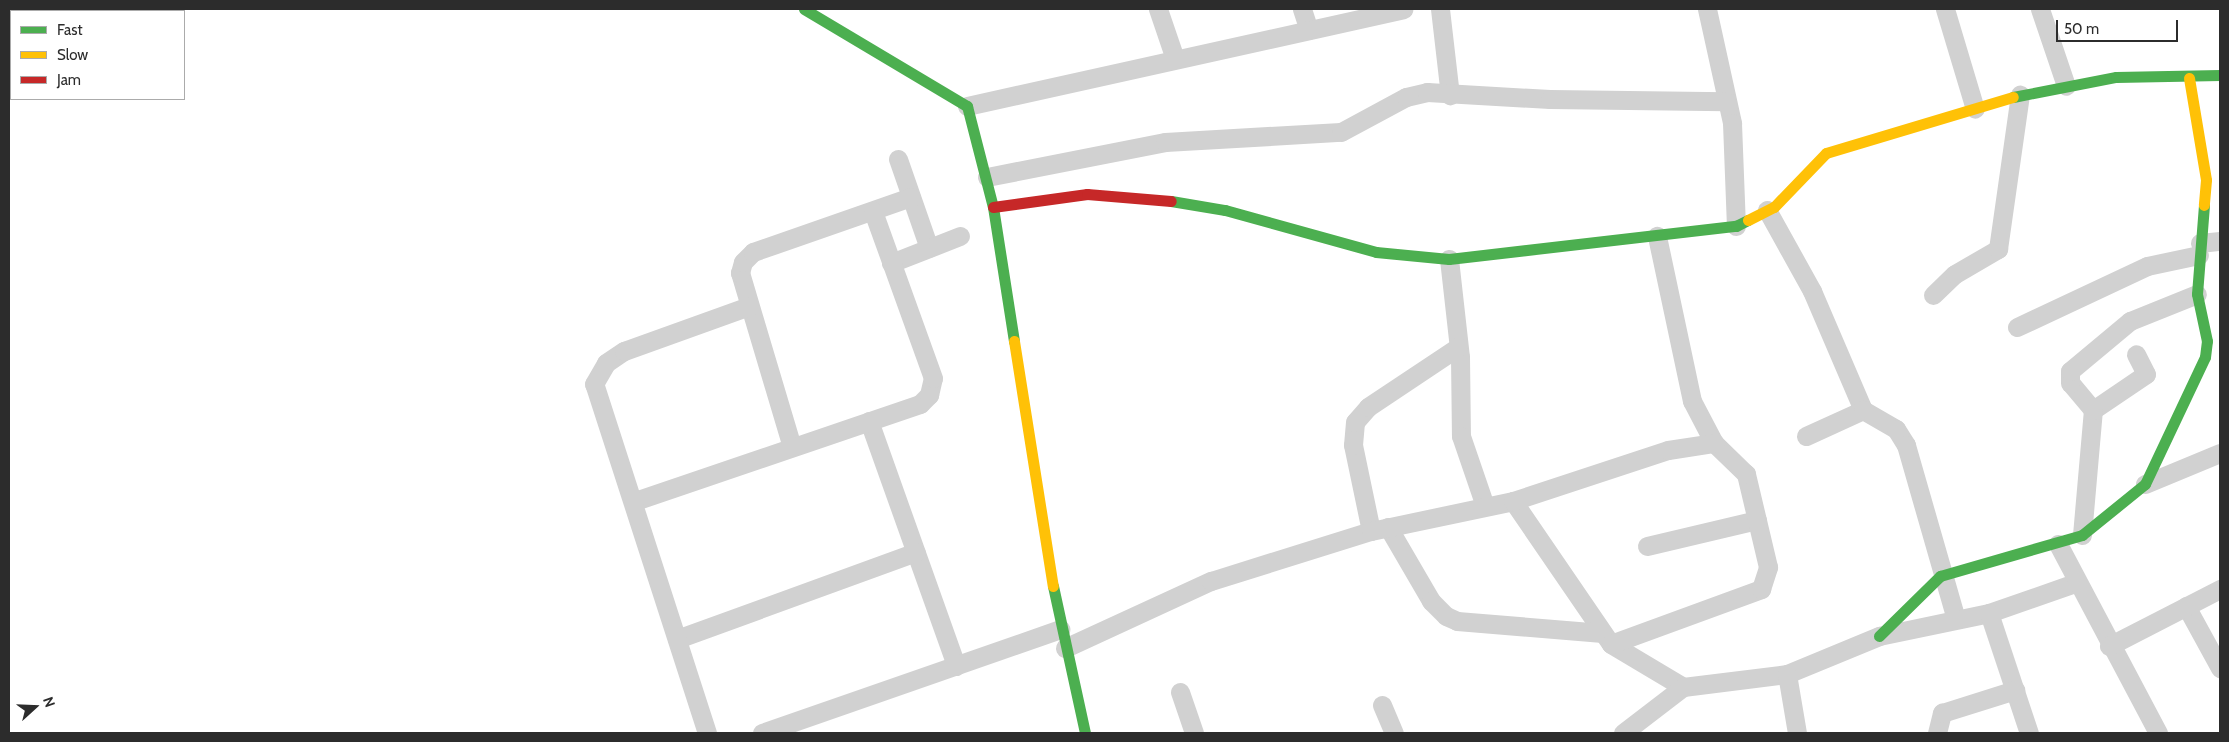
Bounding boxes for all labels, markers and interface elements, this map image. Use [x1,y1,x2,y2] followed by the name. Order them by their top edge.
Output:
[10,10,185,100] legend
[2059,10,2182,42] scale bar
[2064,20,2099,38] text: 50 m
[57,21,82,39] text: Fast
[57,46,88,64] text: Slow
[57,71,81,89] text: Jam
[10,682,60,732] north arrow
[39,694,59,710] text: N

